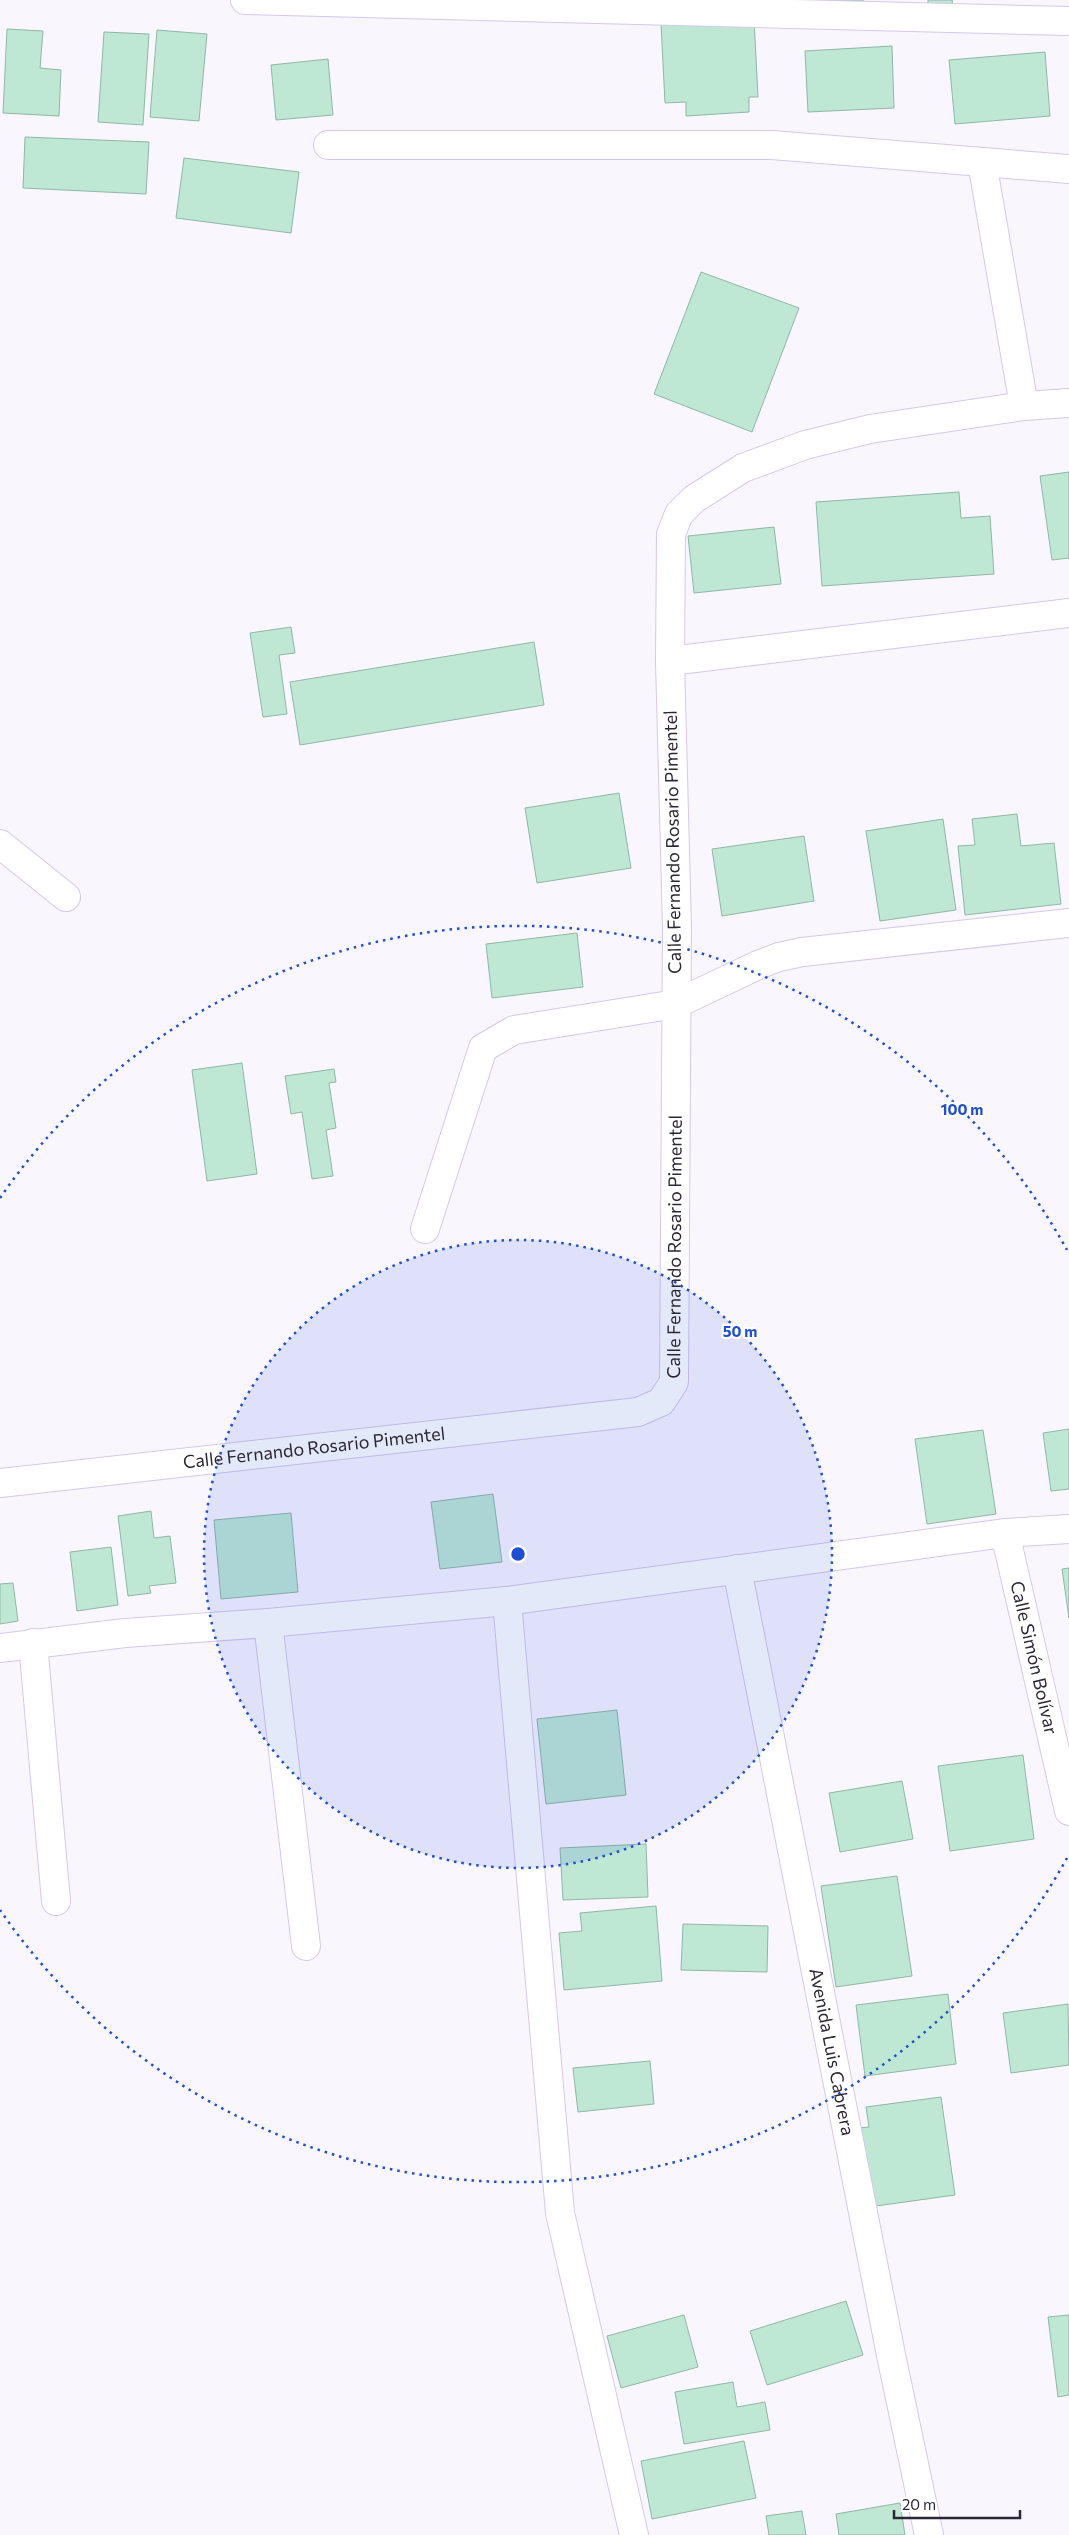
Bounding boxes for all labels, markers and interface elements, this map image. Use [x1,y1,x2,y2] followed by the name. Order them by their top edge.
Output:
[659,710,685,974] street label: Calle Fernando Rosario Pimentel
[941,1100,983,1118] text: 100 m
[662,1115,686,1379] street label: Calle Fernando Rosario Pimentel
[723,1322,757,1340] text: 50 m
[182,1422,446,1473] street label: Calle Fernando Rosario Pimentel
[509,1545,527,1563] centre of rings
[1006,1579,1063,1736] street label: Calle Simón Bolívar
[805,1966,860,2137] street label: Avenida Luis Cabrera
[894,2488,1020,2520] scale bar
[902,2495,936,2513] text: 20 m

